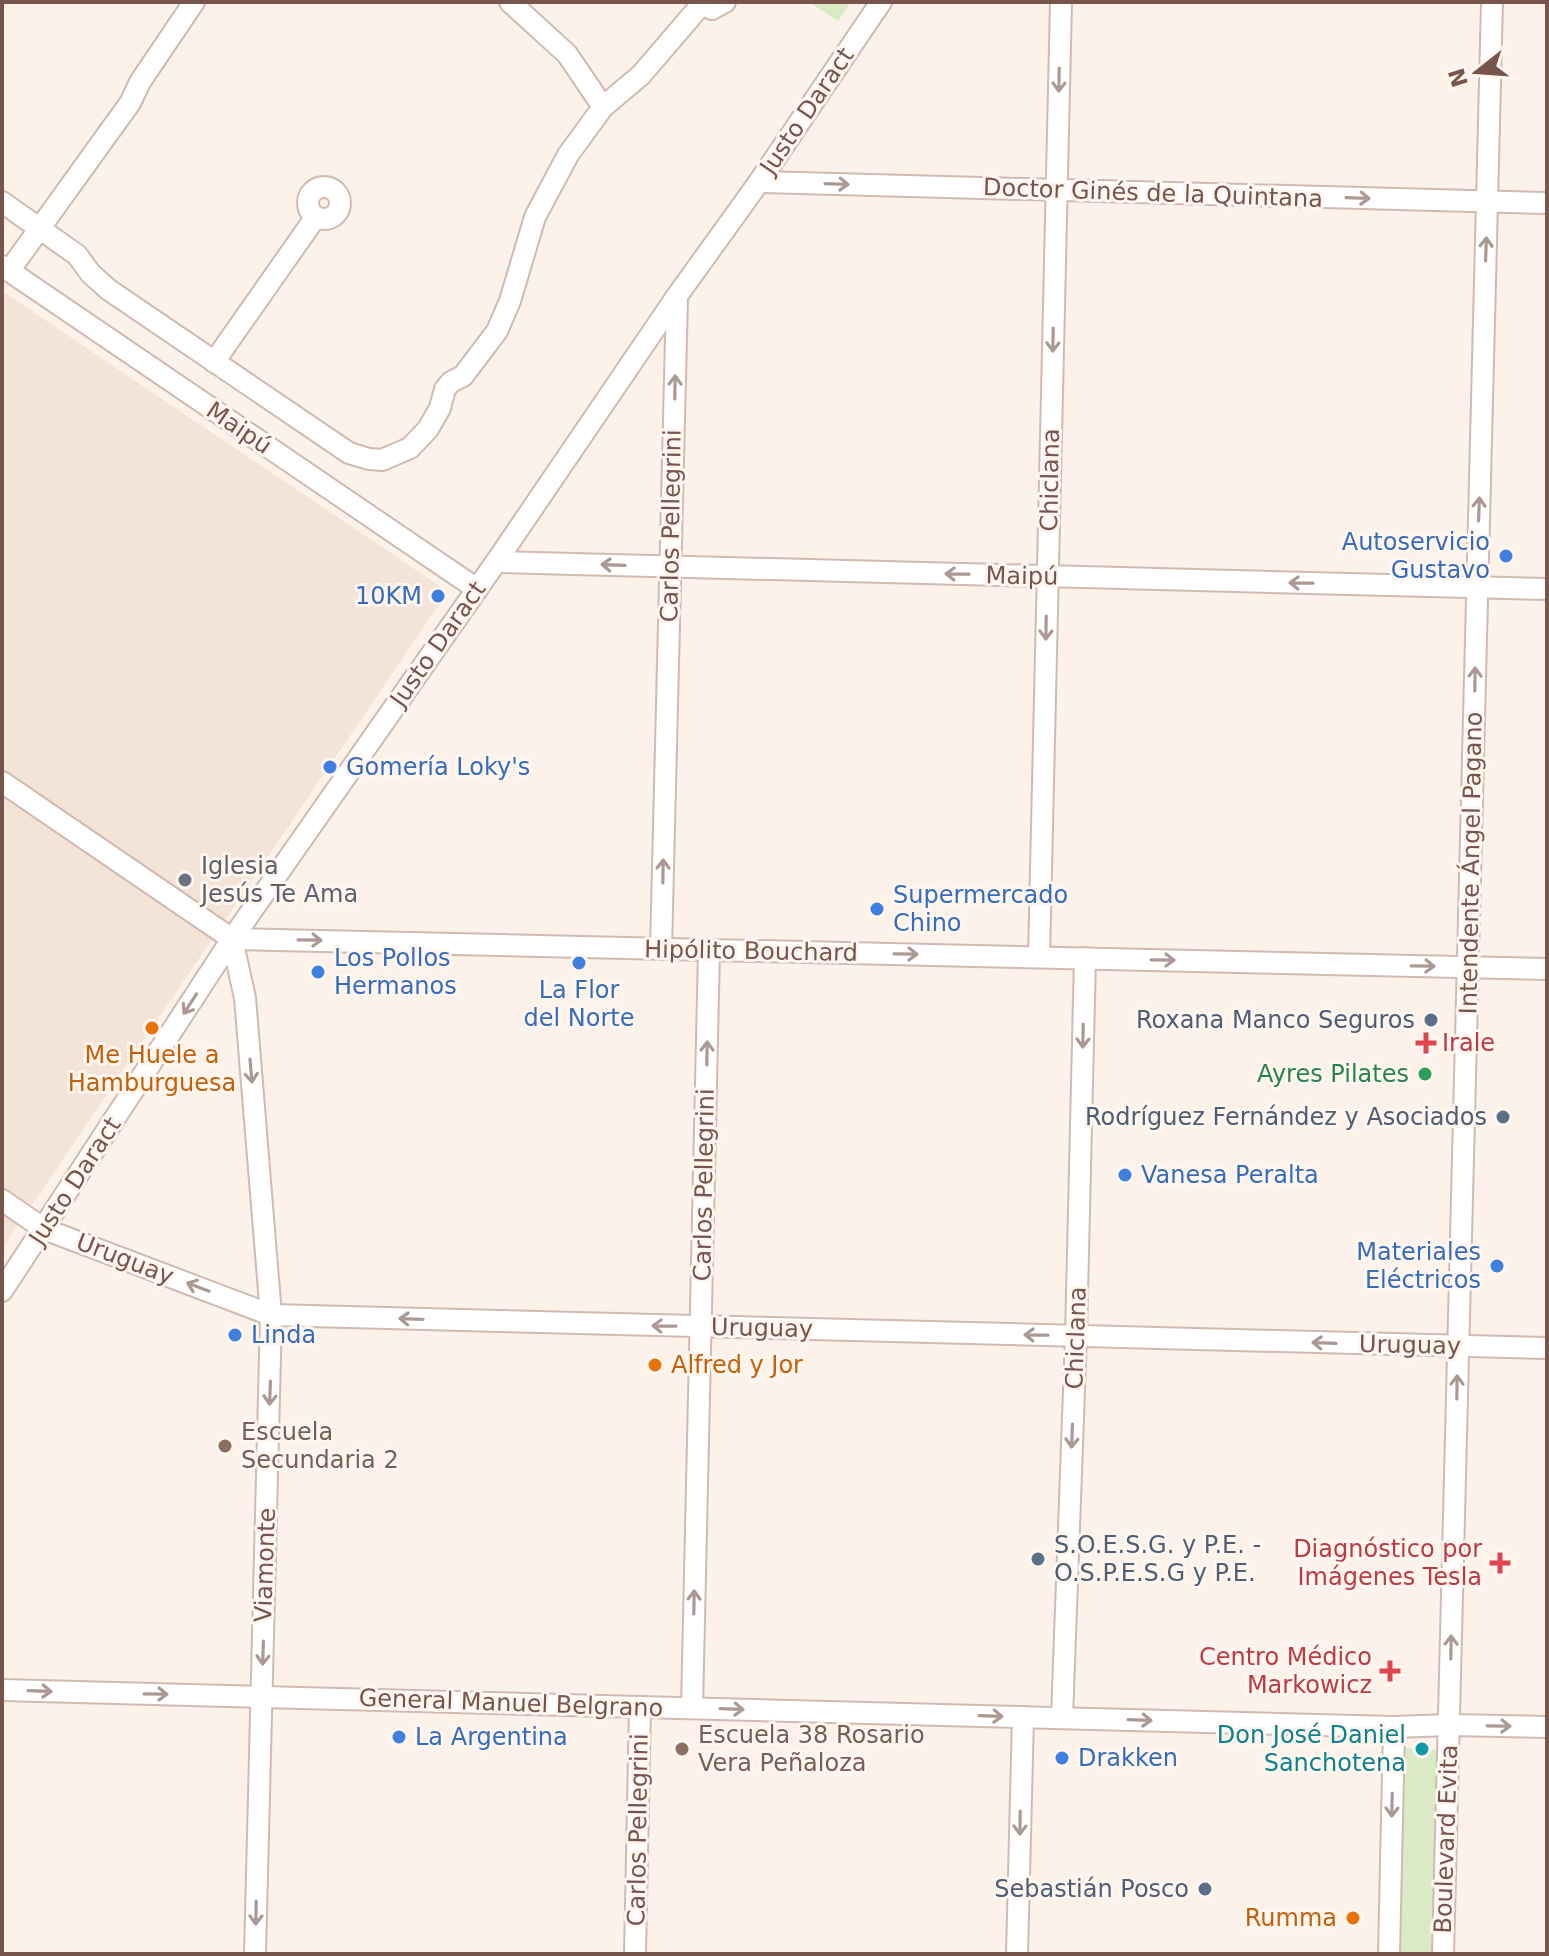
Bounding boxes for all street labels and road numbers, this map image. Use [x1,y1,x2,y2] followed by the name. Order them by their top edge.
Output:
[753,42,860,181] street label: Justo Daract
[983,173,1323,213] street label: Doctor Ginés de la Quintana
[201,396,277,460] street label: Maipú
[1035,428,1065,532] street label: Chiclana
[655,429,687,623] street label: Carlos Pellegrini
[985,561,1059,591] street label: Maipú
[383,576,492,714] street label: Justo Daract
[1453,711,1488,1015] street label: Intendente Ángel Pagano
[644,935,858,967] street label: Hipólito Bouchard
[688,1088,720,1282] street label: Carlos Pellegrini
[22,1112,127,1252] street label: Justo Daract
[72,1228,178,1290] street label: Uruguay
[1060,1286,1092,1390] street label: Chiclana
[711,1313,813,1343] street label: Uruguay
[1359,1330,1461,1360] street label: Uruguay
[249,1507,281,1623] street label: Viamonte
[358,1684,664,1722] street label: General Manuel Belgrano
[622,1733,654,1927] street label: Carlos Pellegrini
[1429,1744,1463,1934] street label: Boulevard Evita

